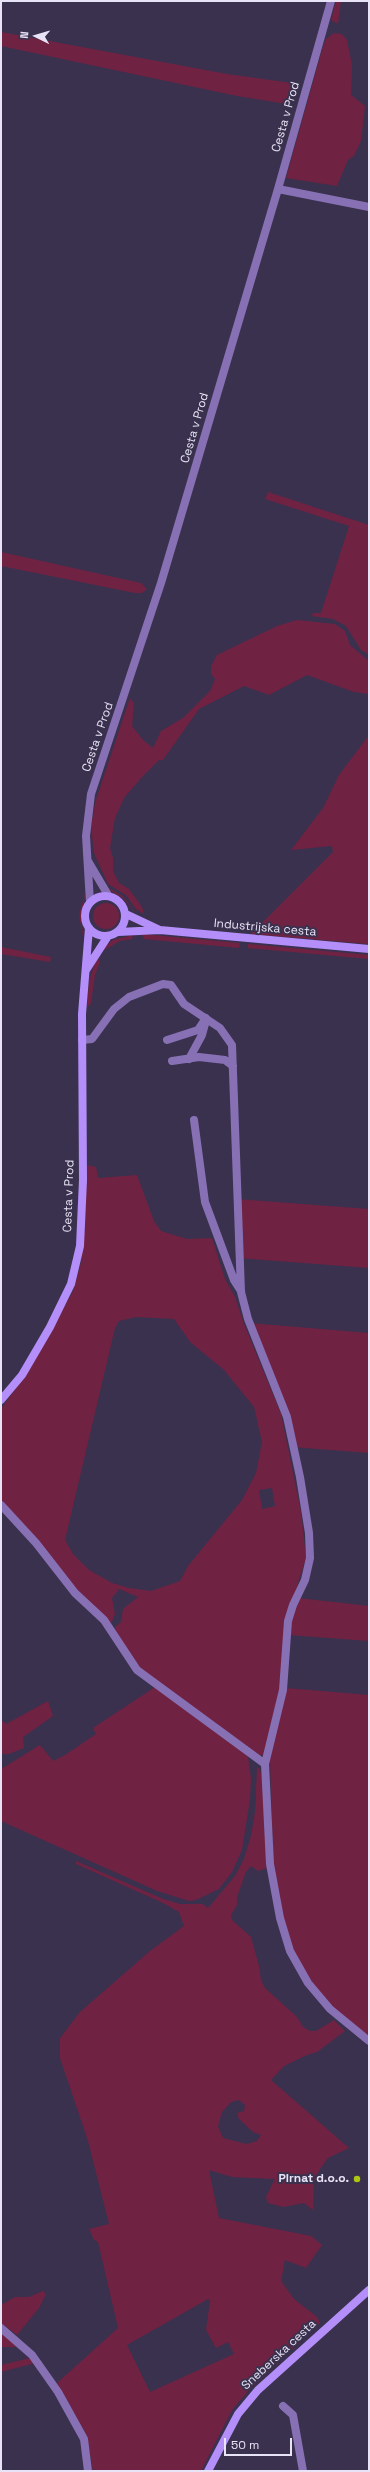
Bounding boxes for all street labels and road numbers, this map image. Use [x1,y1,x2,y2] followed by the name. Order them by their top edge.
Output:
[269,80,303,154] street label: Cesta v Prod
[178,391,212,465] street label: Cesta v Prod
[79,700,117,774] street label: Cesta v Prod
[213,916,317,940] street label: Industrijska cesta
[61,1159,77,1233] street label: Cesta v Prod
[239,2317,319,2393] street label: Sneberska cesta

